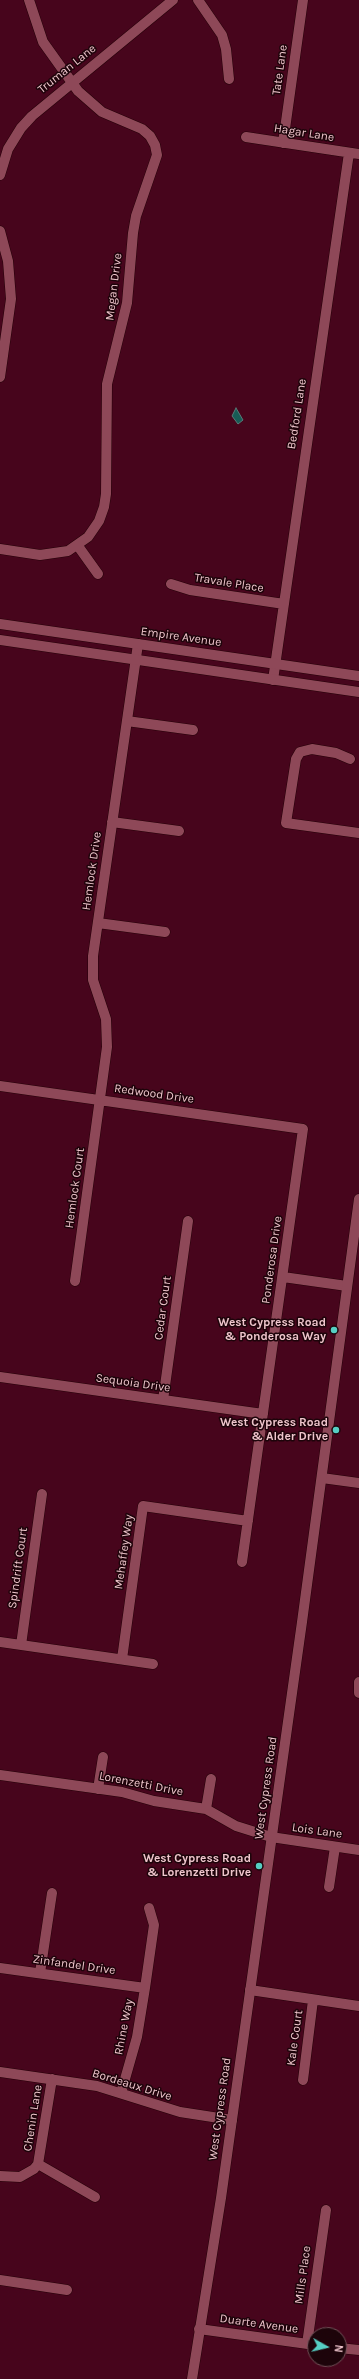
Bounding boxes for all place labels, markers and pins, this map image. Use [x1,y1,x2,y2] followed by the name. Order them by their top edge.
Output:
[218,1316,326,1344] place label: West Cypress Road & Ponderosa Way
[329,1325,339,1335] marker: West Cypress Road & Ponderosa Way
[220,1416,328,1444] place label: West Cypress Road & Alder Drive
[331,1425,341,1435] marker: West Cypress Road & Alder Drive
[143,1852,251,1880] place label: West Cypress Road & Lorenzetti Drive
[254,1861,264,1871] marker: West Cypress Road & Lorenzetti Drive

